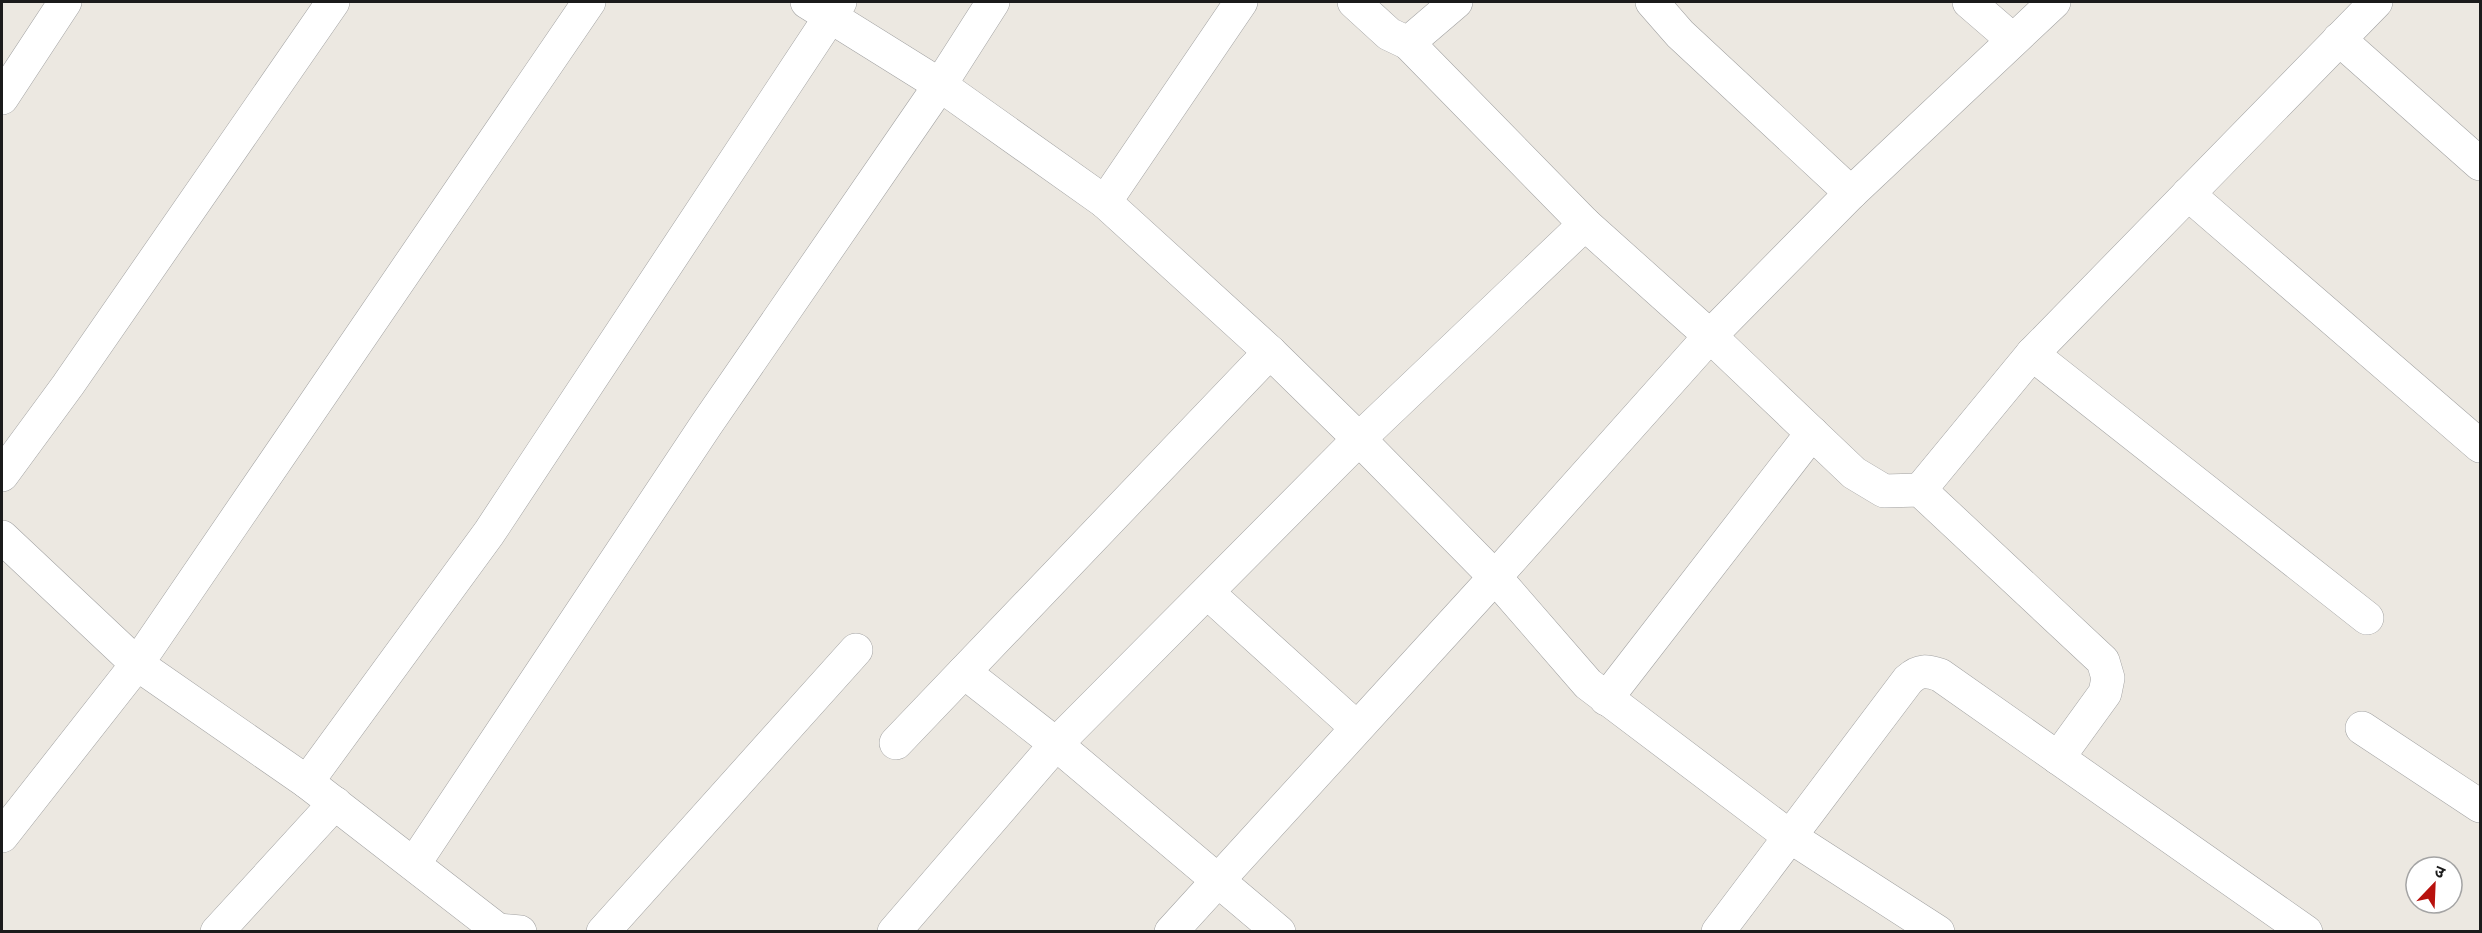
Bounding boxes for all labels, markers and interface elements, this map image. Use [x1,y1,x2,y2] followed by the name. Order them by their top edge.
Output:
[2404,855,2464,915] north arrow
[2432,861,2448,882] text: उ

